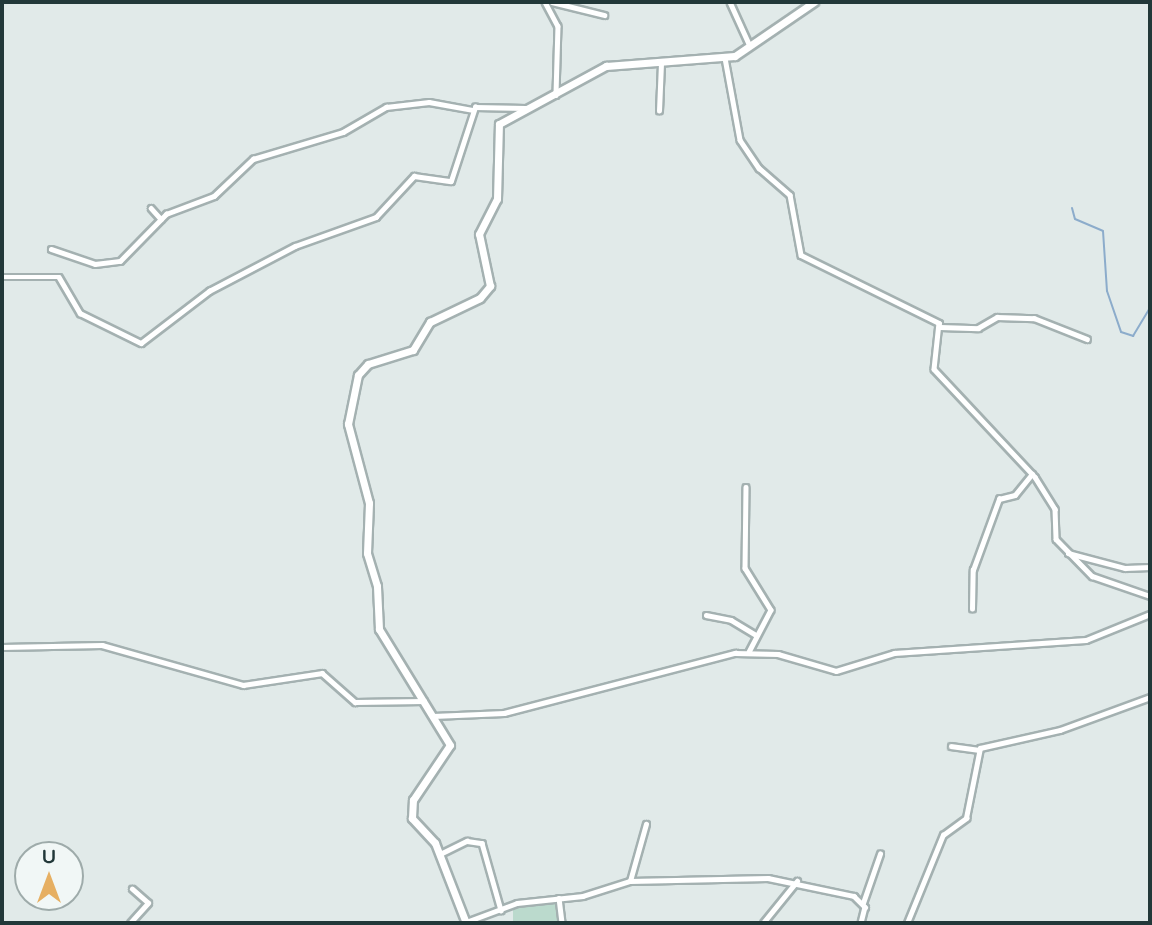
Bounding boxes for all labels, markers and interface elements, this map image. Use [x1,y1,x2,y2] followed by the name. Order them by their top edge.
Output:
[14,841,84,911] north arrow
[42,846,56,868] text: U

